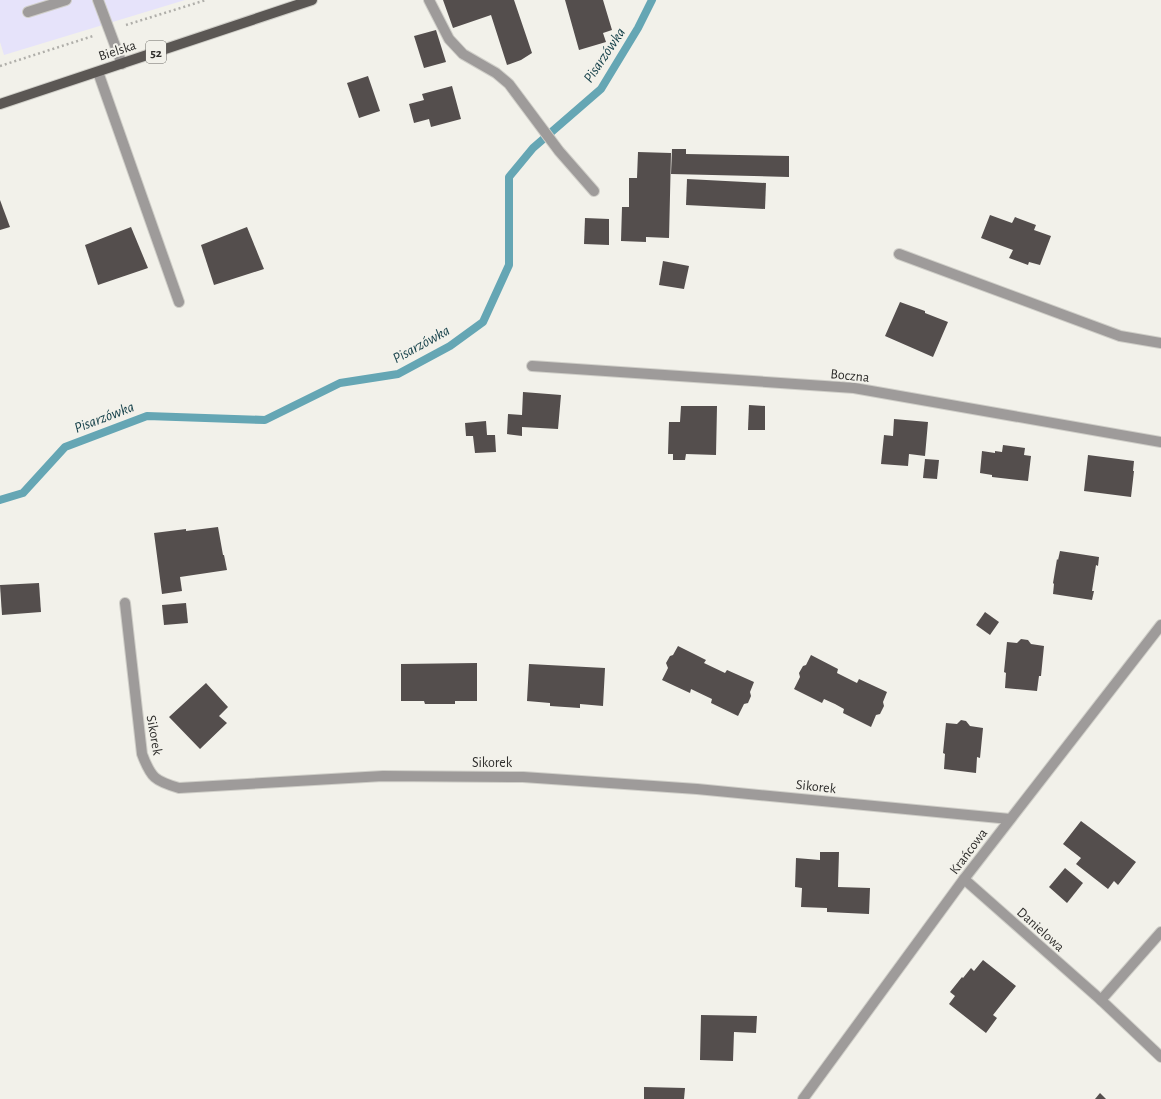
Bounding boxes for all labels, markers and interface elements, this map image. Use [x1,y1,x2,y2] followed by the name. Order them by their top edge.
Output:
[581,25,628,85] water label: Pisarzówka
[97,38,138,64] street label: Bielska
[146,41,166,63] road number: 52
[390,323,452,366] water label: Pisarzówka
[830,367,871,385] street label: Boczna
[72,399,136,436] water label: Pisarzówka
[144,714,165,757] street label: Sikorek
[472,756,513,770] street label: Sikorek
[795,778,837,796] street label: Sikorek
[947,826,991,877] street label: Krańcowa
[1014,905,1067,955] street label: Danielowa

